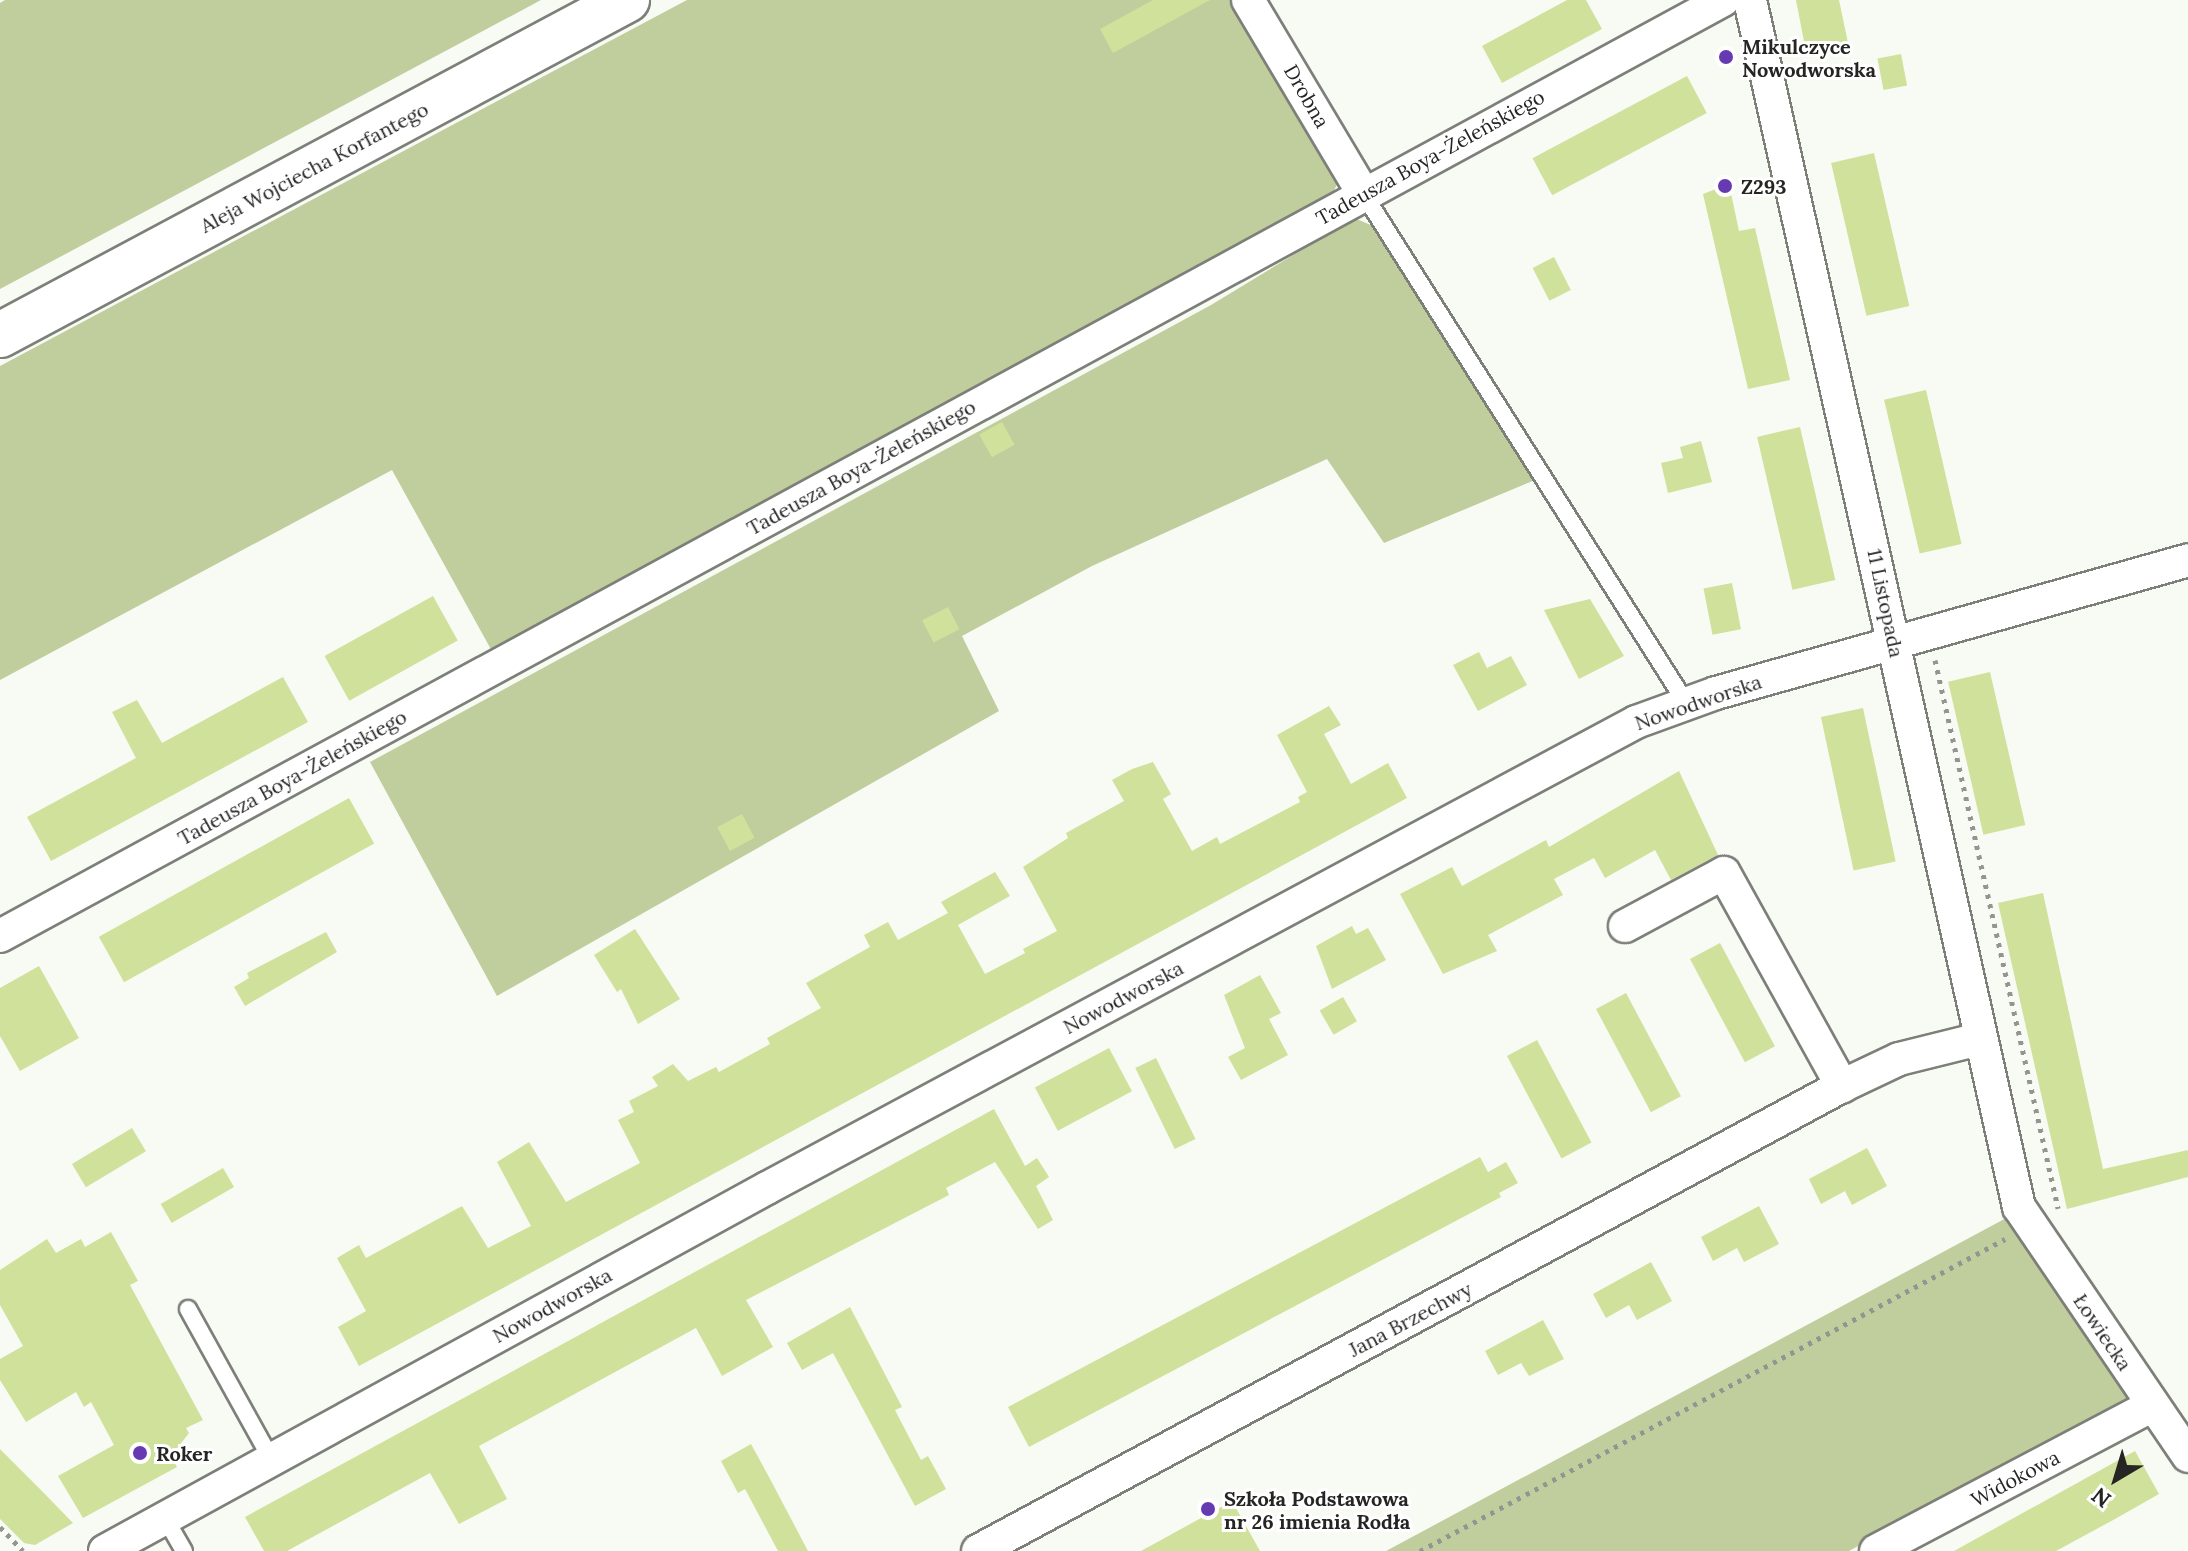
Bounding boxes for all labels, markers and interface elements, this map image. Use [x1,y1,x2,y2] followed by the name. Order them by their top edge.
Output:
[1742,34,1876,81] place label: Mikulczyce Nowodworska
[1717,48,1735,66] marker: Mikulczyce Nowodworska
[1279,60,1335,132] street label: Drobna
[1312,84,1548,230] street label: Tadeusza Boya-Żeleńskiego
[196,97,432,237] street label: Aleja Wojciecha Korfantego
[1741,174,1786,198] place label: Z293
[1716,177,1734,195] marker: Z293
[743,394,979,540] street label: Tadeusza Boya-Żeleńskiego
[1863,547,1909,659] street label: 11 Listopada
[1632,669,1764,735] street label: Nowodworska
[174,704,410,850] street label: Tadeusza Boya-Żeleńskiego
[1059,955,1187,1039] street label: Nowodworska
[488,1262,616,1348] street label: Nowodworska
[1344,1276,1476,1362] street label: Jana Brzechwy
[2069,1289,2137,1375] street label: Łowiecka
[2076,1439,2156,1519] north arrow
[156,1441,212,1465] place label: Roker
[131,1444,149,1462] marker: Roker
[1967,1445,2063,1511] street label: Widokowa
[2086,1482,2117,1514] text: N
[1224,1486,1410,1533] place label: Szkoła Podstawowa nr 26 imienia Rodła
[1199,1500,1217,1518] marker: Szkoła Podstawowa nr 26 imienia Rodła

